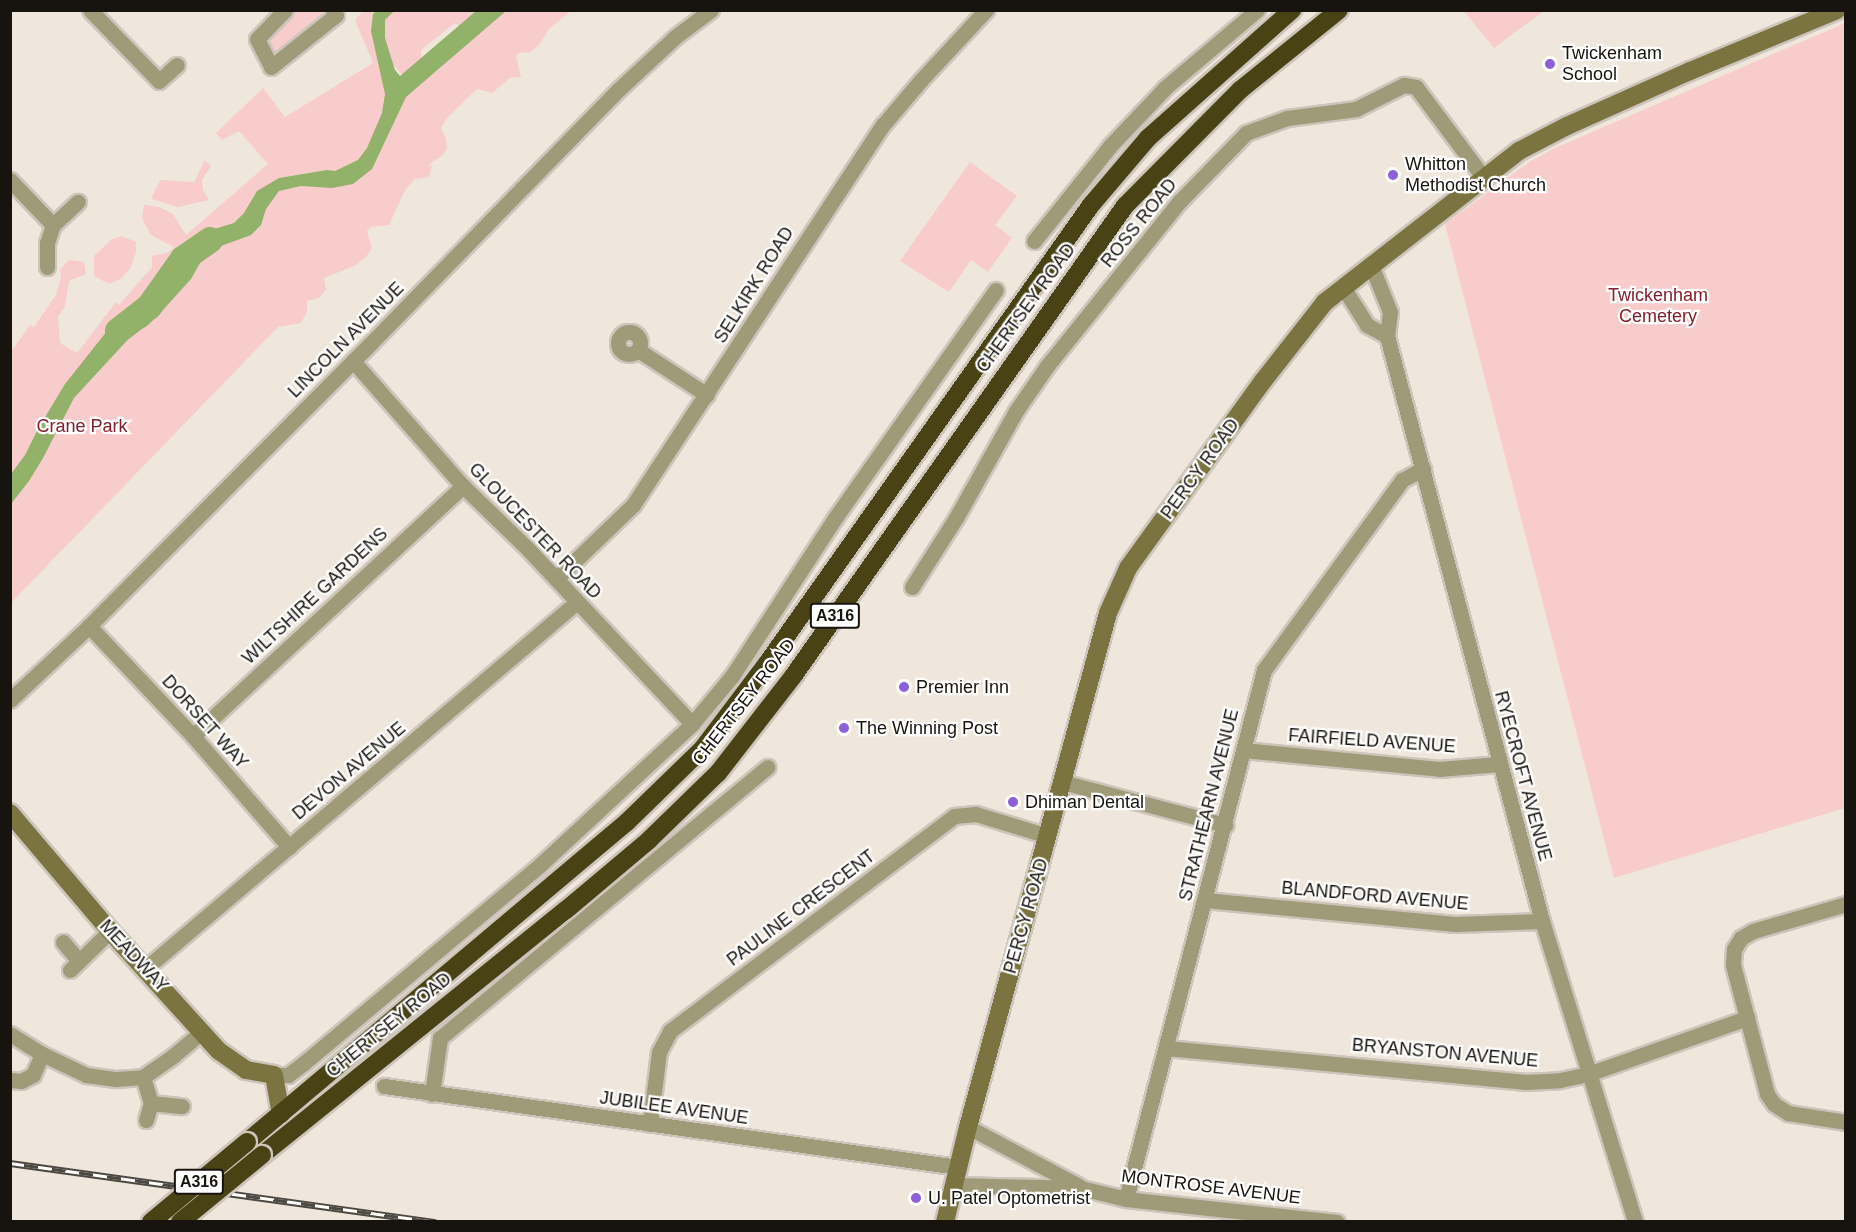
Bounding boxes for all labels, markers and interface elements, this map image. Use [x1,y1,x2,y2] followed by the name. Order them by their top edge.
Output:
[1562,43,1662,86] place label: Twickenham School
[1543,57,1557,71] marker: Twickenham School
[1405,154,1546,196] place label: Whitton Methodist Church
[1386,168,1400,182] marker: Whitton Methodist Church
[1097,174,1181,272] street label: ROSS ROAD
[710,223,798,347] street label: SELKIRK ROAD
[972,239,1080,377] street label: CHERTSEY ROAD
[283,277,409,403] street label: LINCOLN AVENUE
[1608,285,1708,328] park label: Twickenham Cemetery
[36,415,128,437] park label: Crane Park
[1156,415,1244,523] street label: PERCY ROAD
[464,458,606,604] street label: GLOUCESTER ROAD
[238,523,392,669] street label: WILTSHIRE GARDENS
[810,603,860,629] road number: A316
[688,634,800,770] street label: CHERTSEY ROAD
[157,671,253,773] street label: DORSET WAY
[916,676,1009,698] place label: Premier Inn
[897,680,911,694] marker: Premier Inn
[1490,688,1556,864] street label: RYECROFT AVENUE
[1175,706,1243,904] street label: STRATHEARN AVENUE
[288,717,410,825] street label: DEVON AVENUE
[856,717,998,739] place label: The Winning Post
[837,721,851,735] marker: The Winning Post
[1287,724,1457,758] street label: FAIRFIELD AVENUE
[1025,791,1144,813] place label: Dhiman Dental
[1006,795,1020,809] marker: Dhiman Dental
[723,845,879,971] street label: PAULINE CRESCENT
[999,856,1053,976] street label: PERCY ROAD
[1280,877,1470,915] street label: BLANDFORD AVENUE
[95,915,173,997] street label: MEADWAY
[322,968,456,1082] street label: CHERTSEY ROAD
[1351,1034,1539,1072] street label: BRYANSTON AVENUE
[598,1087,750,1129] street label: JUBILEE AVENUE
[1120,1165,1302,1209] street label: MONTROSE AVENUE
[174,1169,224,1195] road number: A316
[928,1187,1090,1209] place label: U. Patel Optometrist
[909,1191,923,1205] marker: U. Patel Optometrist

